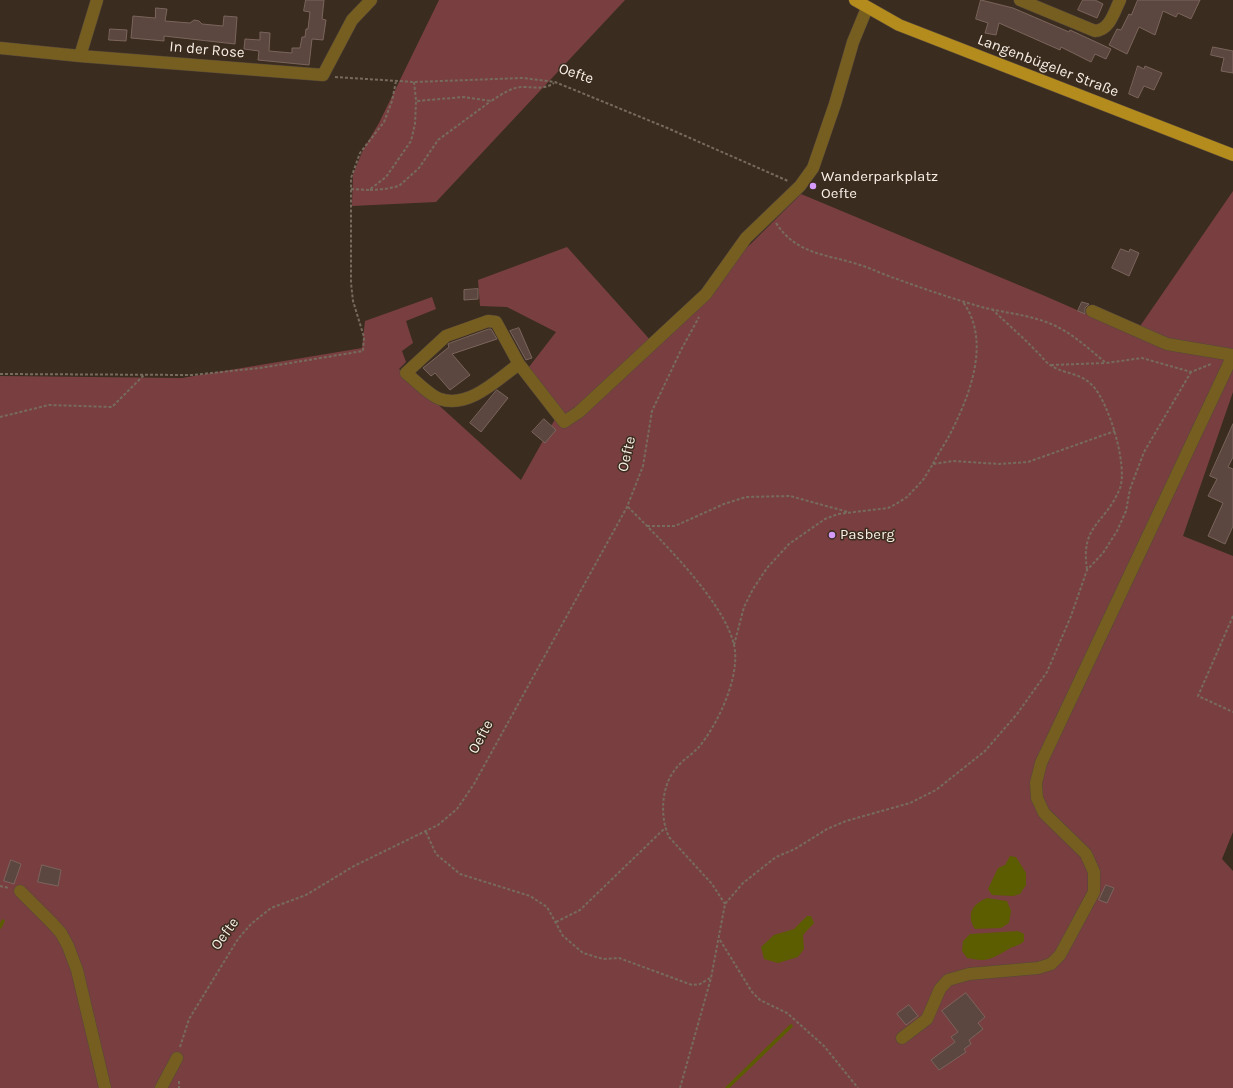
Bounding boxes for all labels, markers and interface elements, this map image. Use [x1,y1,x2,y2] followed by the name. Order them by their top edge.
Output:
[975,31,1121,101] street label: Langenbügeler Straße
[169,38,245,62] street label: In der Rose
[556,60,596,88] street label: Oefte
[821,168,938,203] place label: Wanderparkplatz Oefte
[808,181,818,191] marker: Wanderparkplatz Oefte
[614,435,640,473] street label: Oefte
[840,526,895,544] place label: Pasberg
[827,530,837,540] marker: Pasberg
[465,717,497,757] street label: Oefte
[207,914,243,954] street label: Oefte

